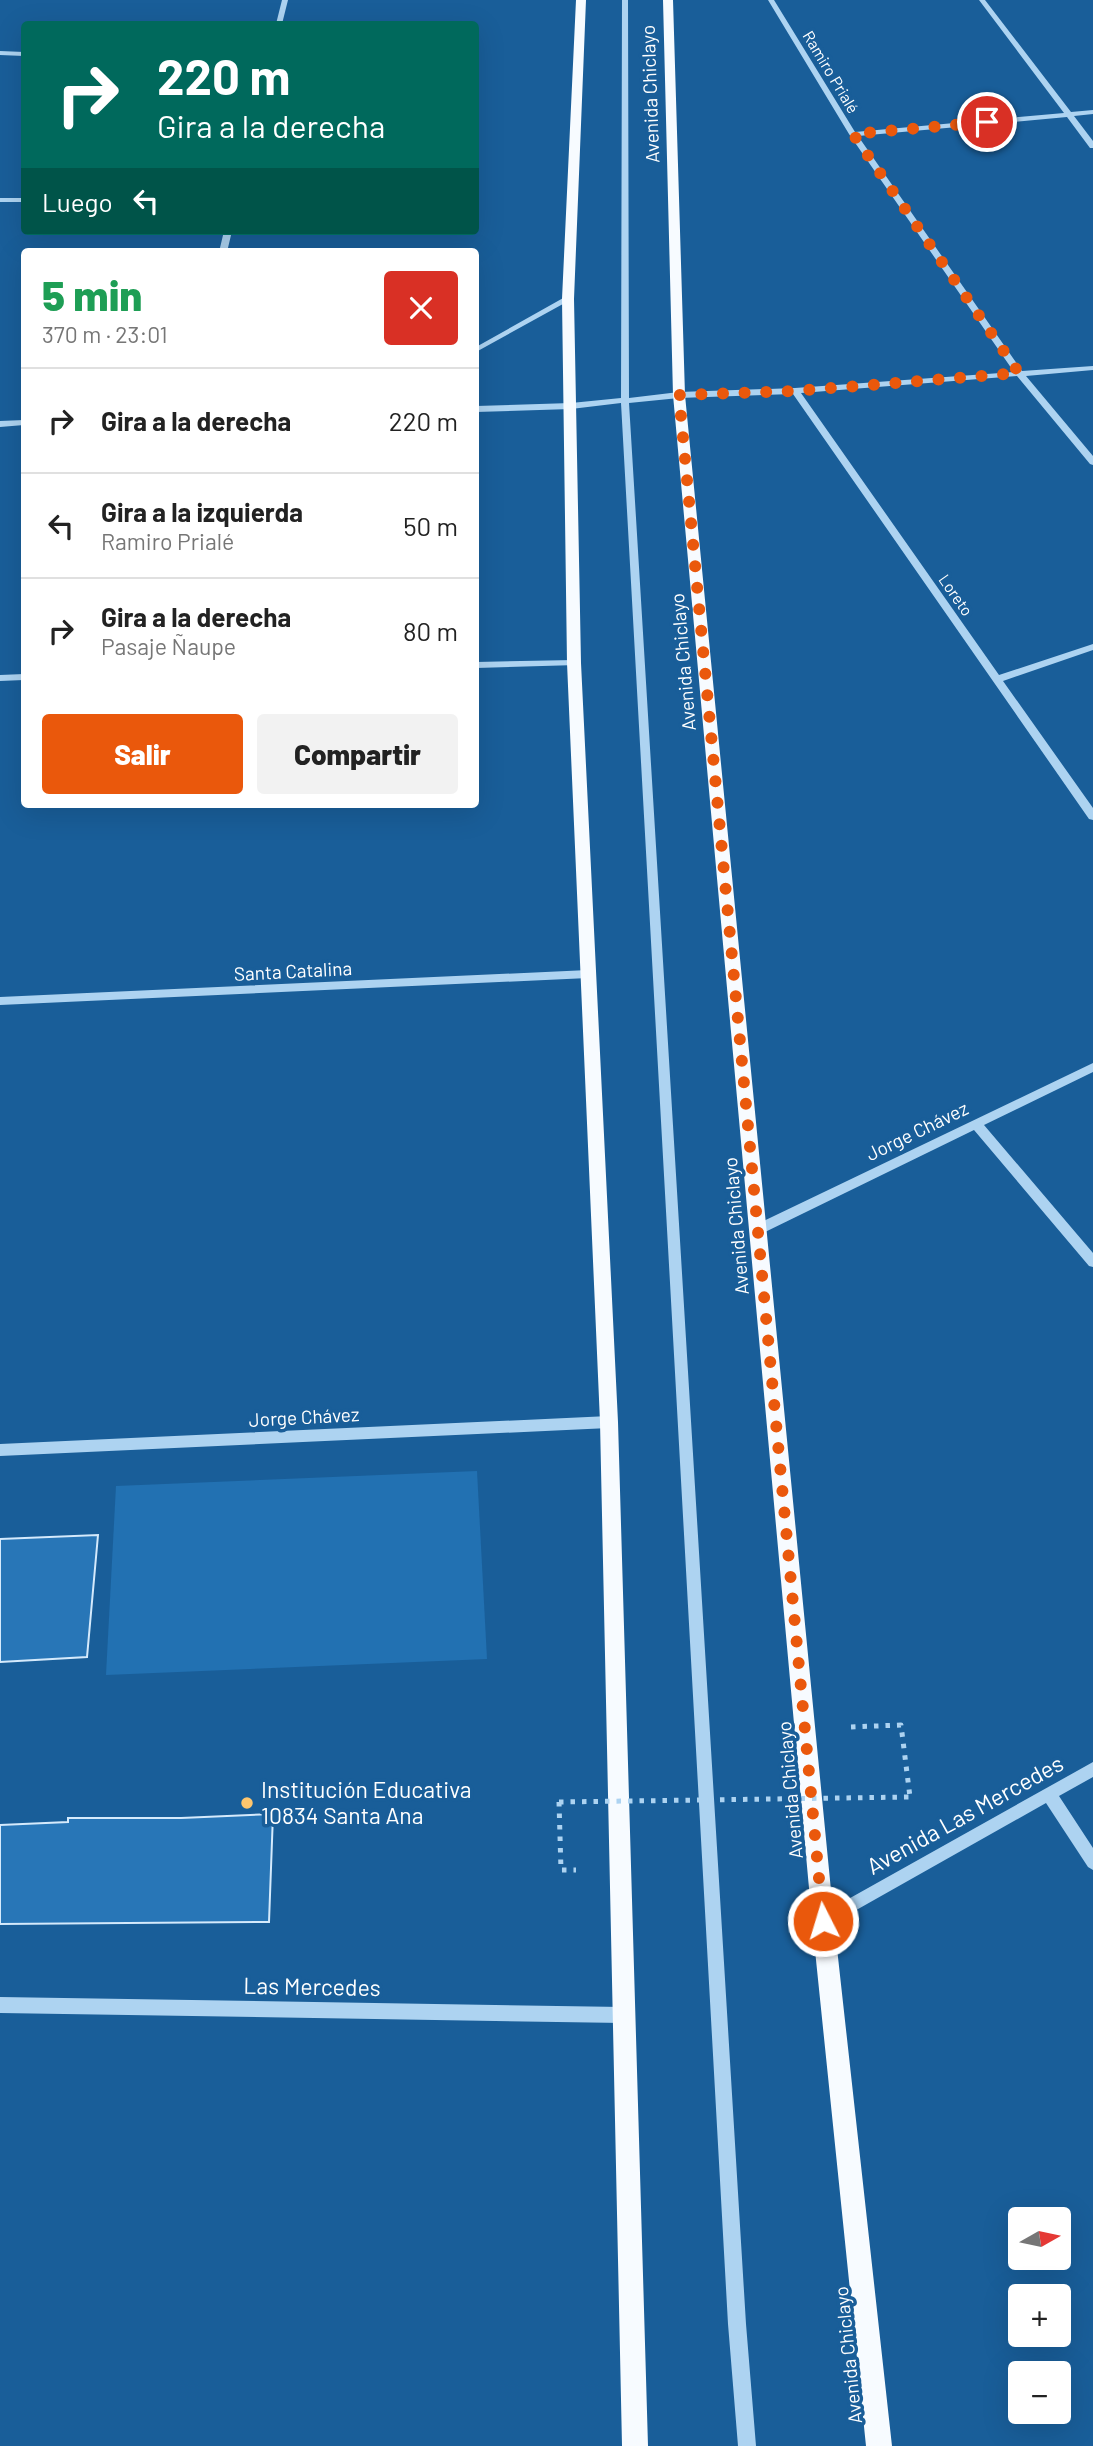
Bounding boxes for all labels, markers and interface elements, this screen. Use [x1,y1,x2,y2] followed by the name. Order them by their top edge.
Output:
[636,25,663,163] street label: Avenida Chiclayo
[799,27,863,116] street label: Ramiro Prialé
[157,46,291,105] text: 220 m
[42,49,133,140] icon: right
[957,92,1017,152] pin
[968,103,1006,141] icon: arrive
[157,106,385,144] text: Gira a la derecha
[127,182,165,220] icon: left
[42,186,113,217] text: Luego
[42,269,142,319] text: 5 min
[384,271,458,345] button: close
[42,320,168,348] text: 370 m · 23:01
[42,402,80,440] icon: right
[101,405,291,436] text: Gira a la derecha
[389,405,458,436] text: 220 m
[101,496,303,527] text: Gira a la izquierda
[42,507,80,545] icon: left
[403,510,458,541] text: 50 m
[101,527,234,555] text: Ramiro Prialé
[935,570,977,619] street label: Loreto
[665,592,700,732] street label: Avenida Chiclayo
[101,601,291,632] text: Gira a la derecha
[42,612,80,650] icon: right
[403,615,458,646] text: 80 m
[101,632,236,660] text: Pasaje Ñaupe
[42,714,243,794] button: Salir
[257,714,458,794] button: Compartir
[233,956,353,985] street label: Santa Catalina
[862,1096,972,1165] street label: Jorge Chávez
[718,1156,753,1296] street label: Avenida Chiclayo
[248,1402,360,1431] street label: Jorge Chávez
[772,1720,807,1860] street label: Avenida Chiclayo
[861,1748,1068,1880] street label: Avenida Las Mercedes
[261,1775,472,1829] place label: Institución Educativa 10834 Santa Ana
[239,1795,255,1811] marker: Institución Educativa 10834 Santa Ana
[786,1884,860,1958] position arrow
[243,1971,381,2001] street label: Las Mercedes
[1008,2207,1071,2270] north arrow
[1008,2207,1071,2424] map controls
[1008,2284,1071,2347] button: +
[829,2285,866,2425] street label: Avenida Chiclayo
[1008,2361,1071,2424] button: −

